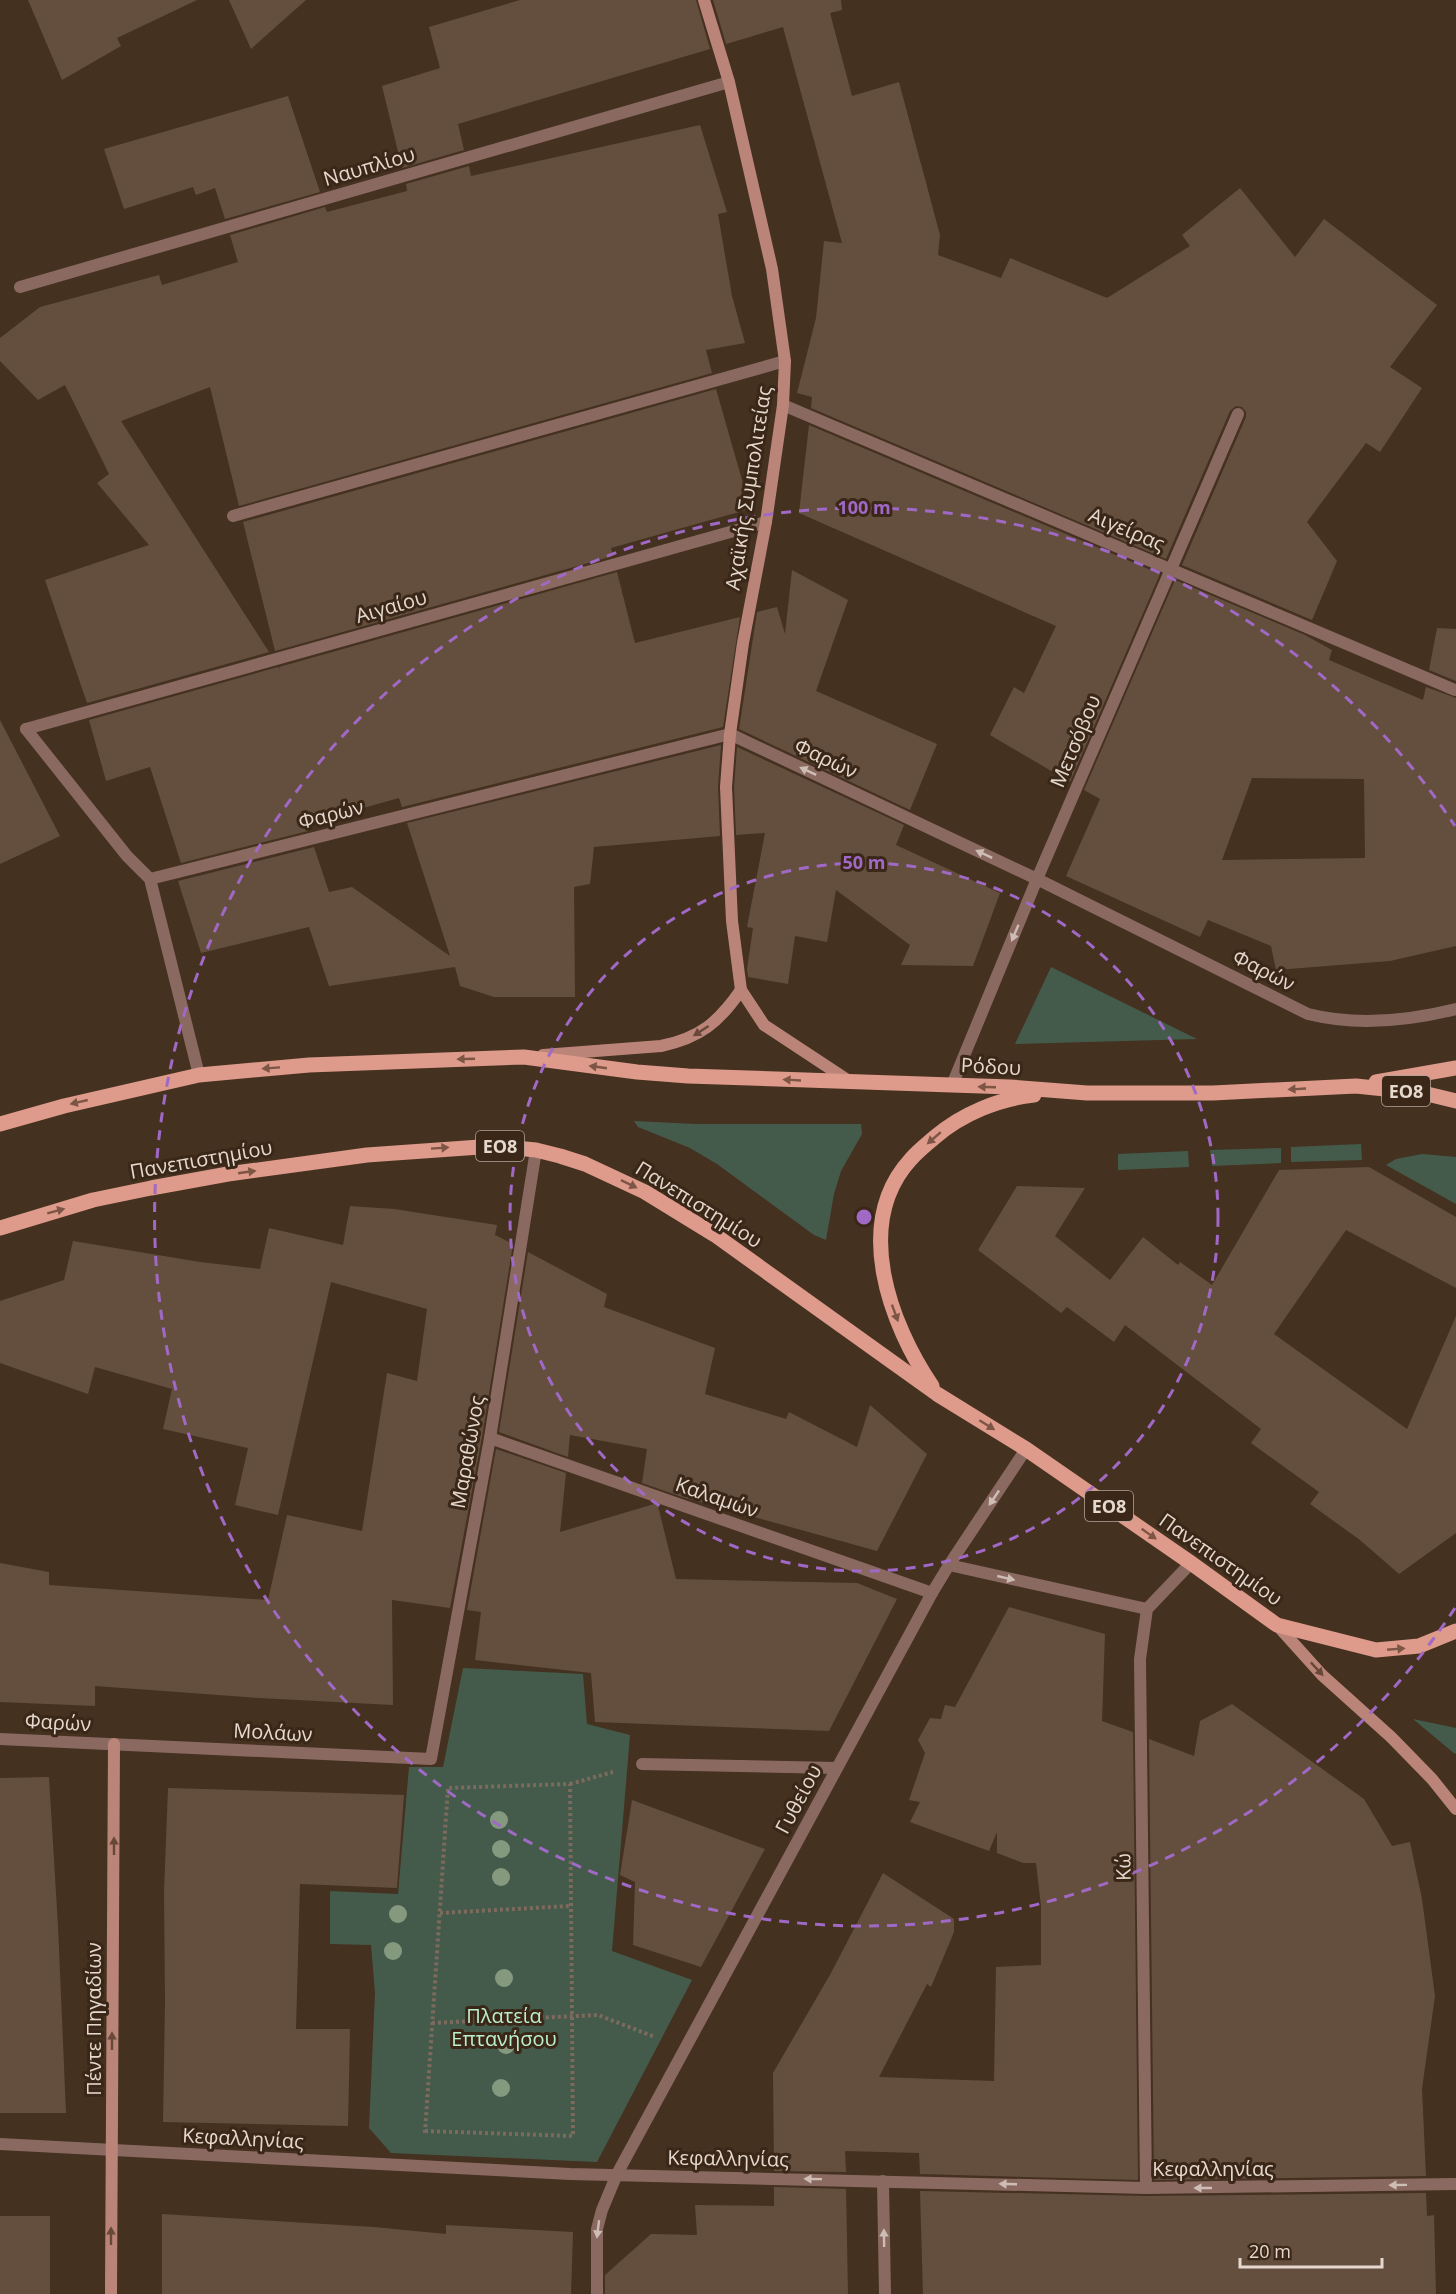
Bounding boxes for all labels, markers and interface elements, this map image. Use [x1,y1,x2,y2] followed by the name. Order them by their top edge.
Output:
[320,140,418,192] street label: Ναυπλίου
[719,384,778,592] street label: Αχαϊκής Συμπολιτείας
[837,495,891,519] text: 100 m
[1085,501,1169,557] street label: Αιγείρας
[352,583,430,629] street label: Αιγαίου
[1043,691,1107,791] street label: Μετσόβου
[790,732,862,784] street label: Φαρών
[800,766,817,775] one-way arrow
[295,793,367,835] street label: Φαρών
[843,850,885,874] text: 50 m
[976,850,993,859] one-way arrow
[1010,925,1020,943] one-way arrow
[1228,943,1300,997] street label: Φαρών
[693,1026,710,1037] one-way arrow
[960,1051,1022,1081] street label: Ρόδου
[456,1054,475,1064] one-way arrow
[261,1063,280,1073] one-way arrow
[588,1063,607,1072] one-way arrow
[783,1076,802,1085] one-way arrow
[1382,1076,1430,1106] road number: ΕΟ8
[978,1082,997,1091] one-way arrow
[1288,1085,1307,1094] one-way arrow
[70,1098,89,1108] one-way arrow
[476,1131,524,1161] road number: ΕΟ8
[926,1131,942,1144] one-way arrow
[128,1133,274,1185] street label: Πανεπιστημίου
[431,1144,450,1153] one-way arrow
[631,1154,767,1254] street label: Πανεπιστημίου
[237,1167,256,1176] one-way arrow
[620,1179,637,1189] one-way arrow
[47,1205,65,1215] one-way arrow
[854,1207,874,1227] centre of rings
[891,1304,901,1322] one-way arrow
[444,1393,490,1511] street label: Μαραθώνος
[979,1419,995,1430] one-way arrow
[672,1470,762,1524] street label: Καλαμών
[988,1489,999,1506] one-way arrow
[1085,1491,1133,1521] road number: ΕΟ8
[1154,1507,1288,1611] street label: Πανεπιστημίου
[1140,1528,1157,1539] one-way arrow
[996,1574,1015,1584] one-way arrow
[1386,1644,1405,1654] one-way arrow
[1310,1661,1324,1676] one-way arrow
[24,1707,92,1737] street label: Φαρών
[233,1716,313,1748] street label: Μολάων
[768,1760,828,1838] street label: Γυθείου
[109,1836,119,1855] one-way arrow
[1109,1853,1137,1881] street label: Κώ
[80,1942,107,2096] street label: Πέντε Πηγαδίων
[451,2002,557,2052] park label: Πλατεία Επτανήσου
[108,2031,117,2050] one-way arrow
[182,2121,305,2155] street label: Κεφαλληνίας
[667,2143,789,2173] street label: Κεφαλληνίας
[1152,2155,1274,2182] street label: Κεφαλληνίας
[803,2175,822,2184] one-way arrow
[998,2180,1017,2189] one-way arrow
[1388,2180,1407,2190] one-way arrow
[1193,2183,1212,2193] one-way arrow
[593,2220,603,2239] one-way arrow
[106,2226,116,2245] one-way arrow
[879,2228,889,2247] one-way arrow
[1240,2231,1382,2269] scale bar
[1249,2239,1291,2263] text: 20 m

